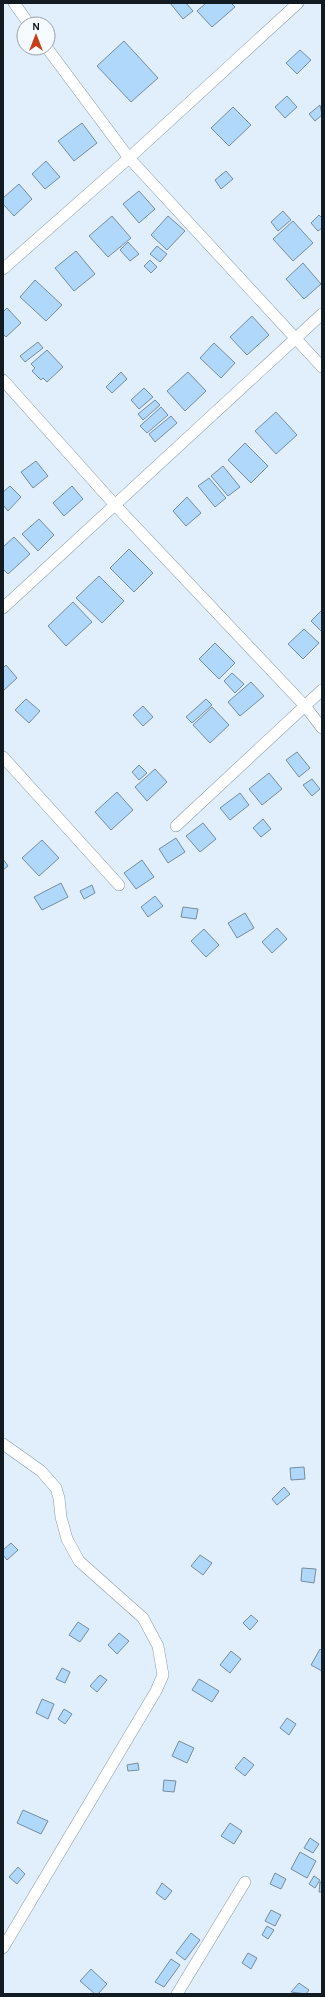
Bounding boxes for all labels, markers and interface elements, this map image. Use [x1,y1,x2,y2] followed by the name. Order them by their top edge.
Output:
[16,16,56,56] north arrow
[32,21,40,32] text: N

